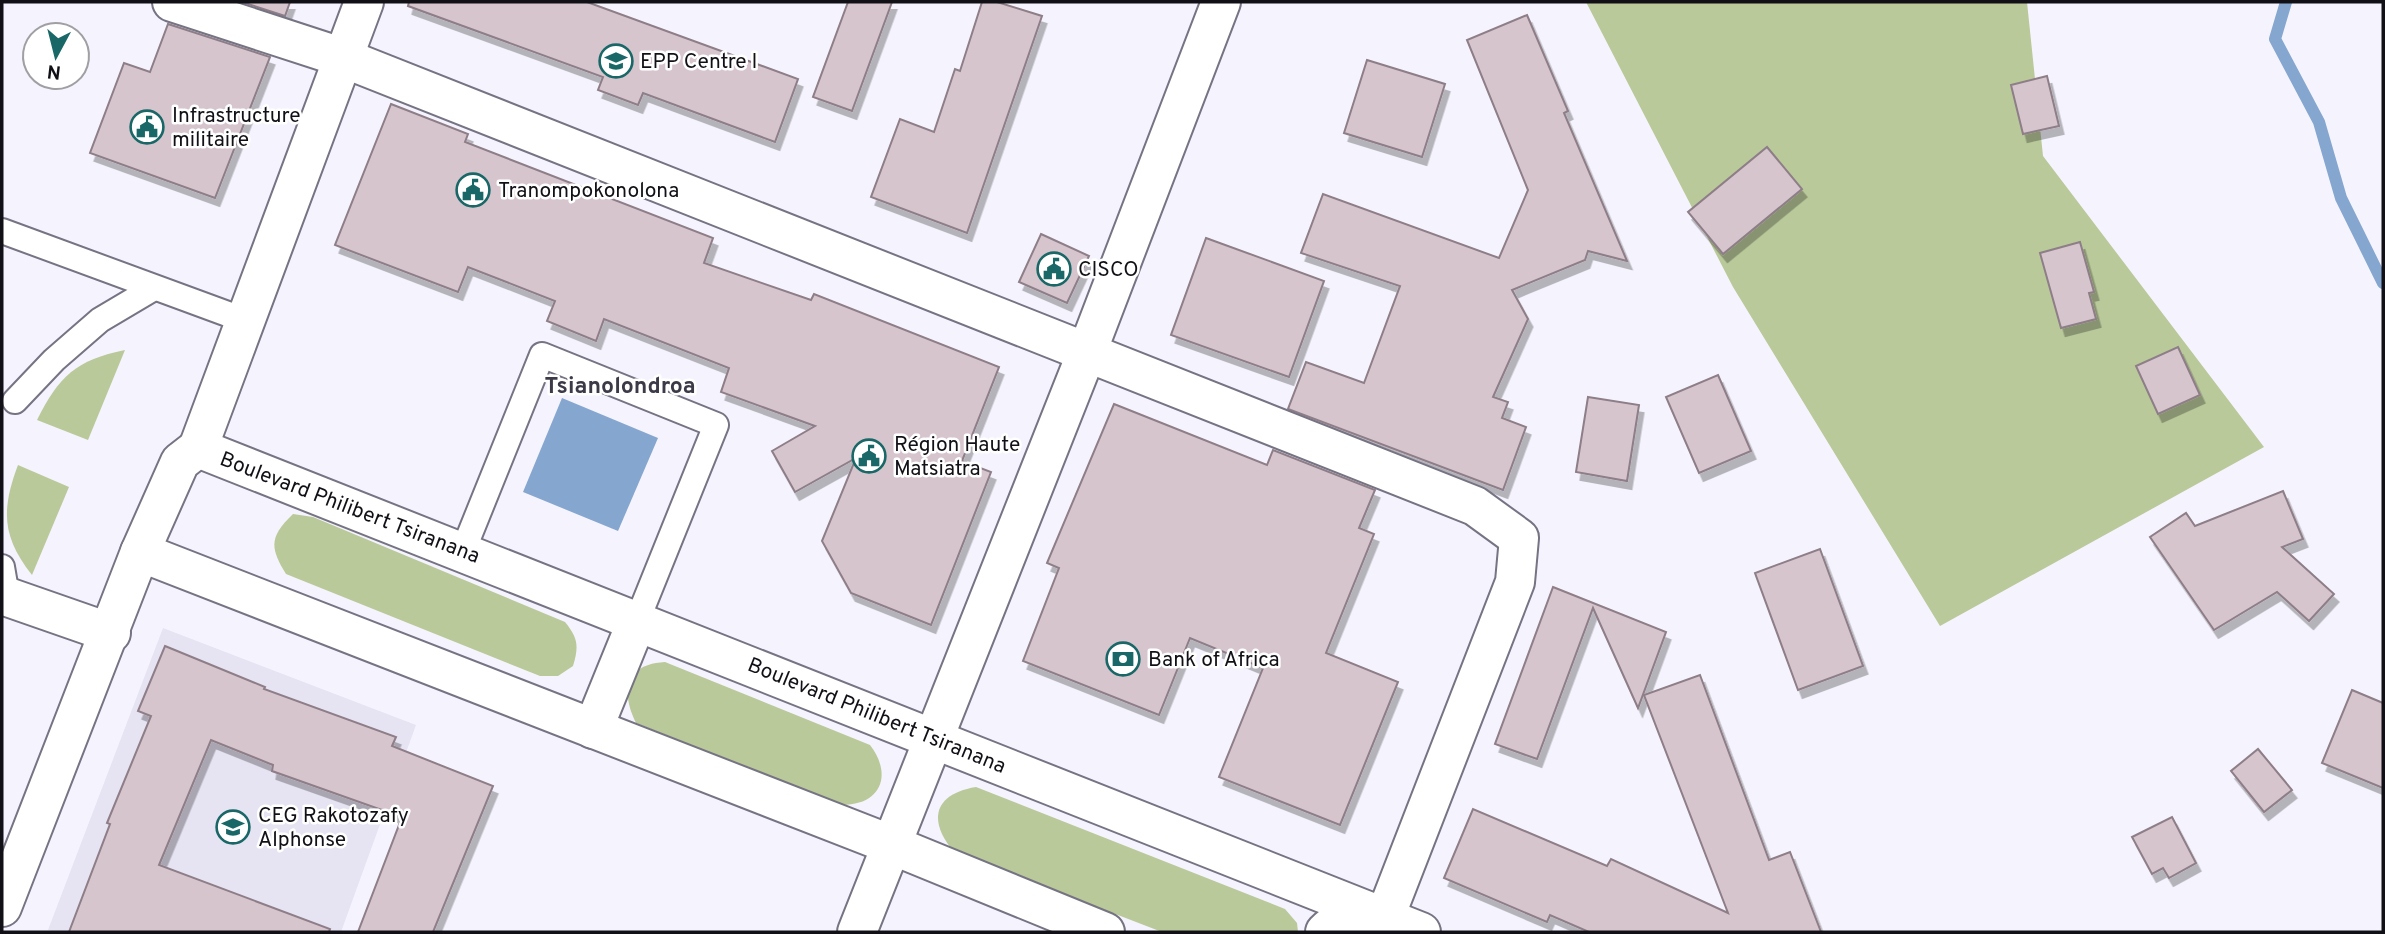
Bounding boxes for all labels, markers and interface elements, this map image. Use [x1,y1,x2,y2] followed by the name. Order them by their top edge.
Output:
[21,21,91,91] north arrow
[597,42,635,80] school or university icon: EPP Centre I
[640,49,757,76] place label: EPP Centre I
[46,58,62,84] text: N
[172,103,301,154] place label: Infrastructure militaire
[128,108,166,146] public building icon: Infrastructure militaire
[454,171,492,209] public building icon: Tranompokonolona
[498,178,679,205] place label: Tranompokonolona
[1035,250,1073,288] public building icon: CISCO
[1078,257,1138,284] place label: CISCO
[544,373,696,402] district label: Tsianolondroa
[894,432,1020,483] place label: Région Haute Matsiatra
[850,437,888,475] public building icon: Région Haute Matsiatra
[216,446,483,571] street label: Boulevard Philibert Tsiranana
[1104,640,1142,678] bank icon: Bank of Africa
[1148,647,1280,674] place label: Bank of Africa
[743,652,1010,781] street label: Boulevard Philibert Tsiranana
[258,803,409,854] place label: CEG Rakotozafy Alphonse
[214,808,252,846] school or university icon: CEG Rakotozafy Alphonse

